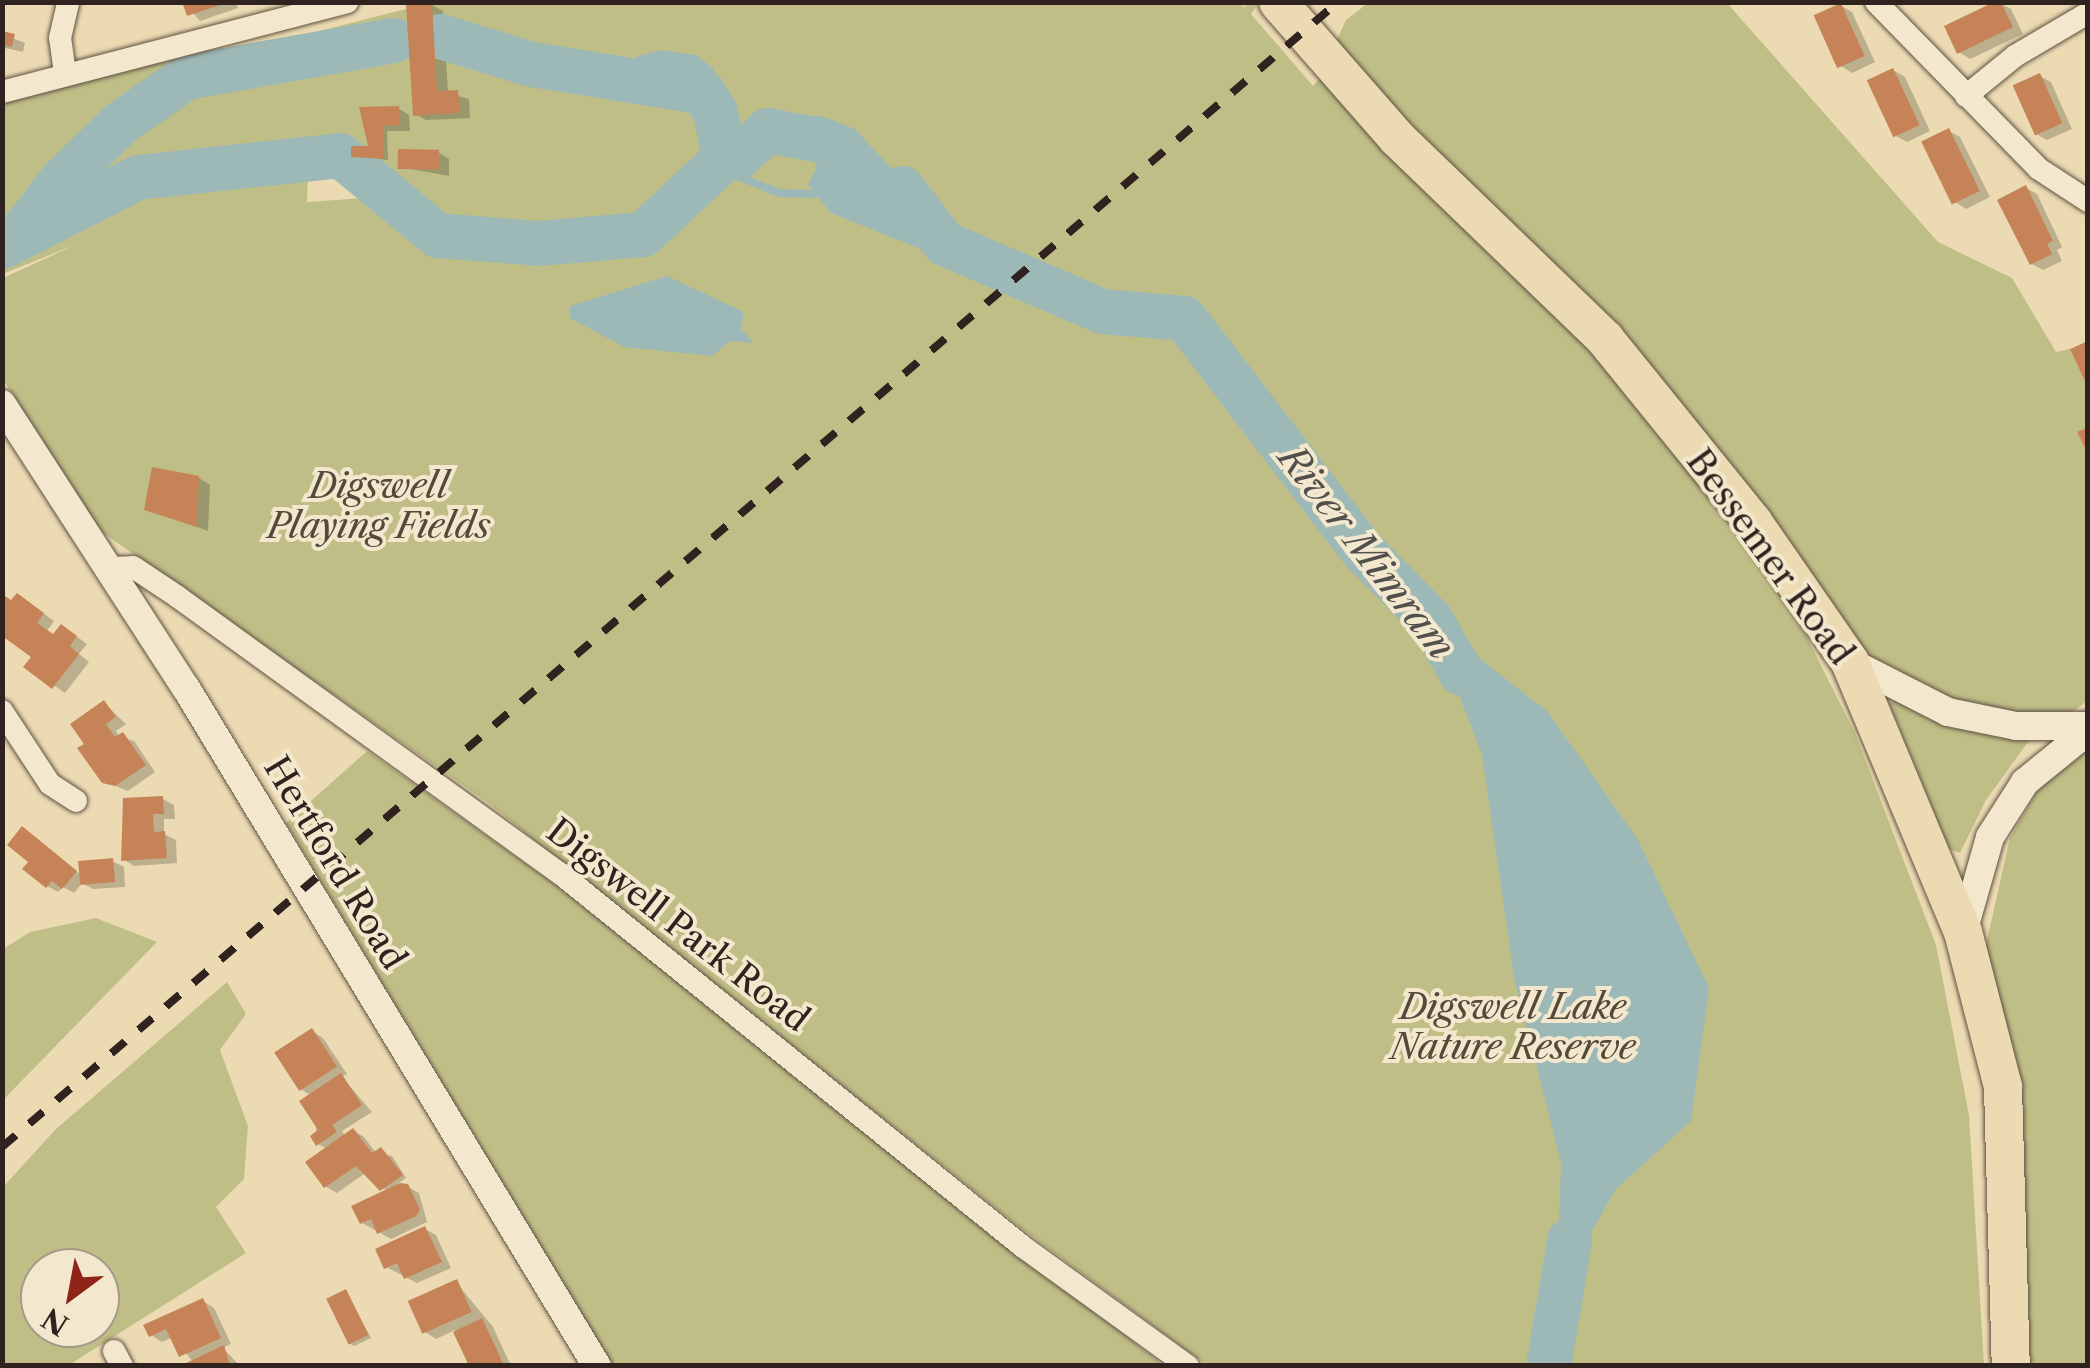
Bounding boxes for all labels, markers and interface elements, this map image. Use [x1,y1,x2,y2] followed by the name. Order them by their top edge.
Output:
[1269,436,1465,668] water label: River Mimram
[1677,441,1863,673] street label: Bessemer Road
[267,465,491,547] park label: Digswell Playing Fields
[255,749,415,977] street label: Hertford Road
[538,809,818,1041] street label: Digswell Park Road
[1390,986,1636,1068] park label: Digswell Lake Nature Reserve
[20,1248,120,1348] north arrow
[36,1301,74,1343] text: N

